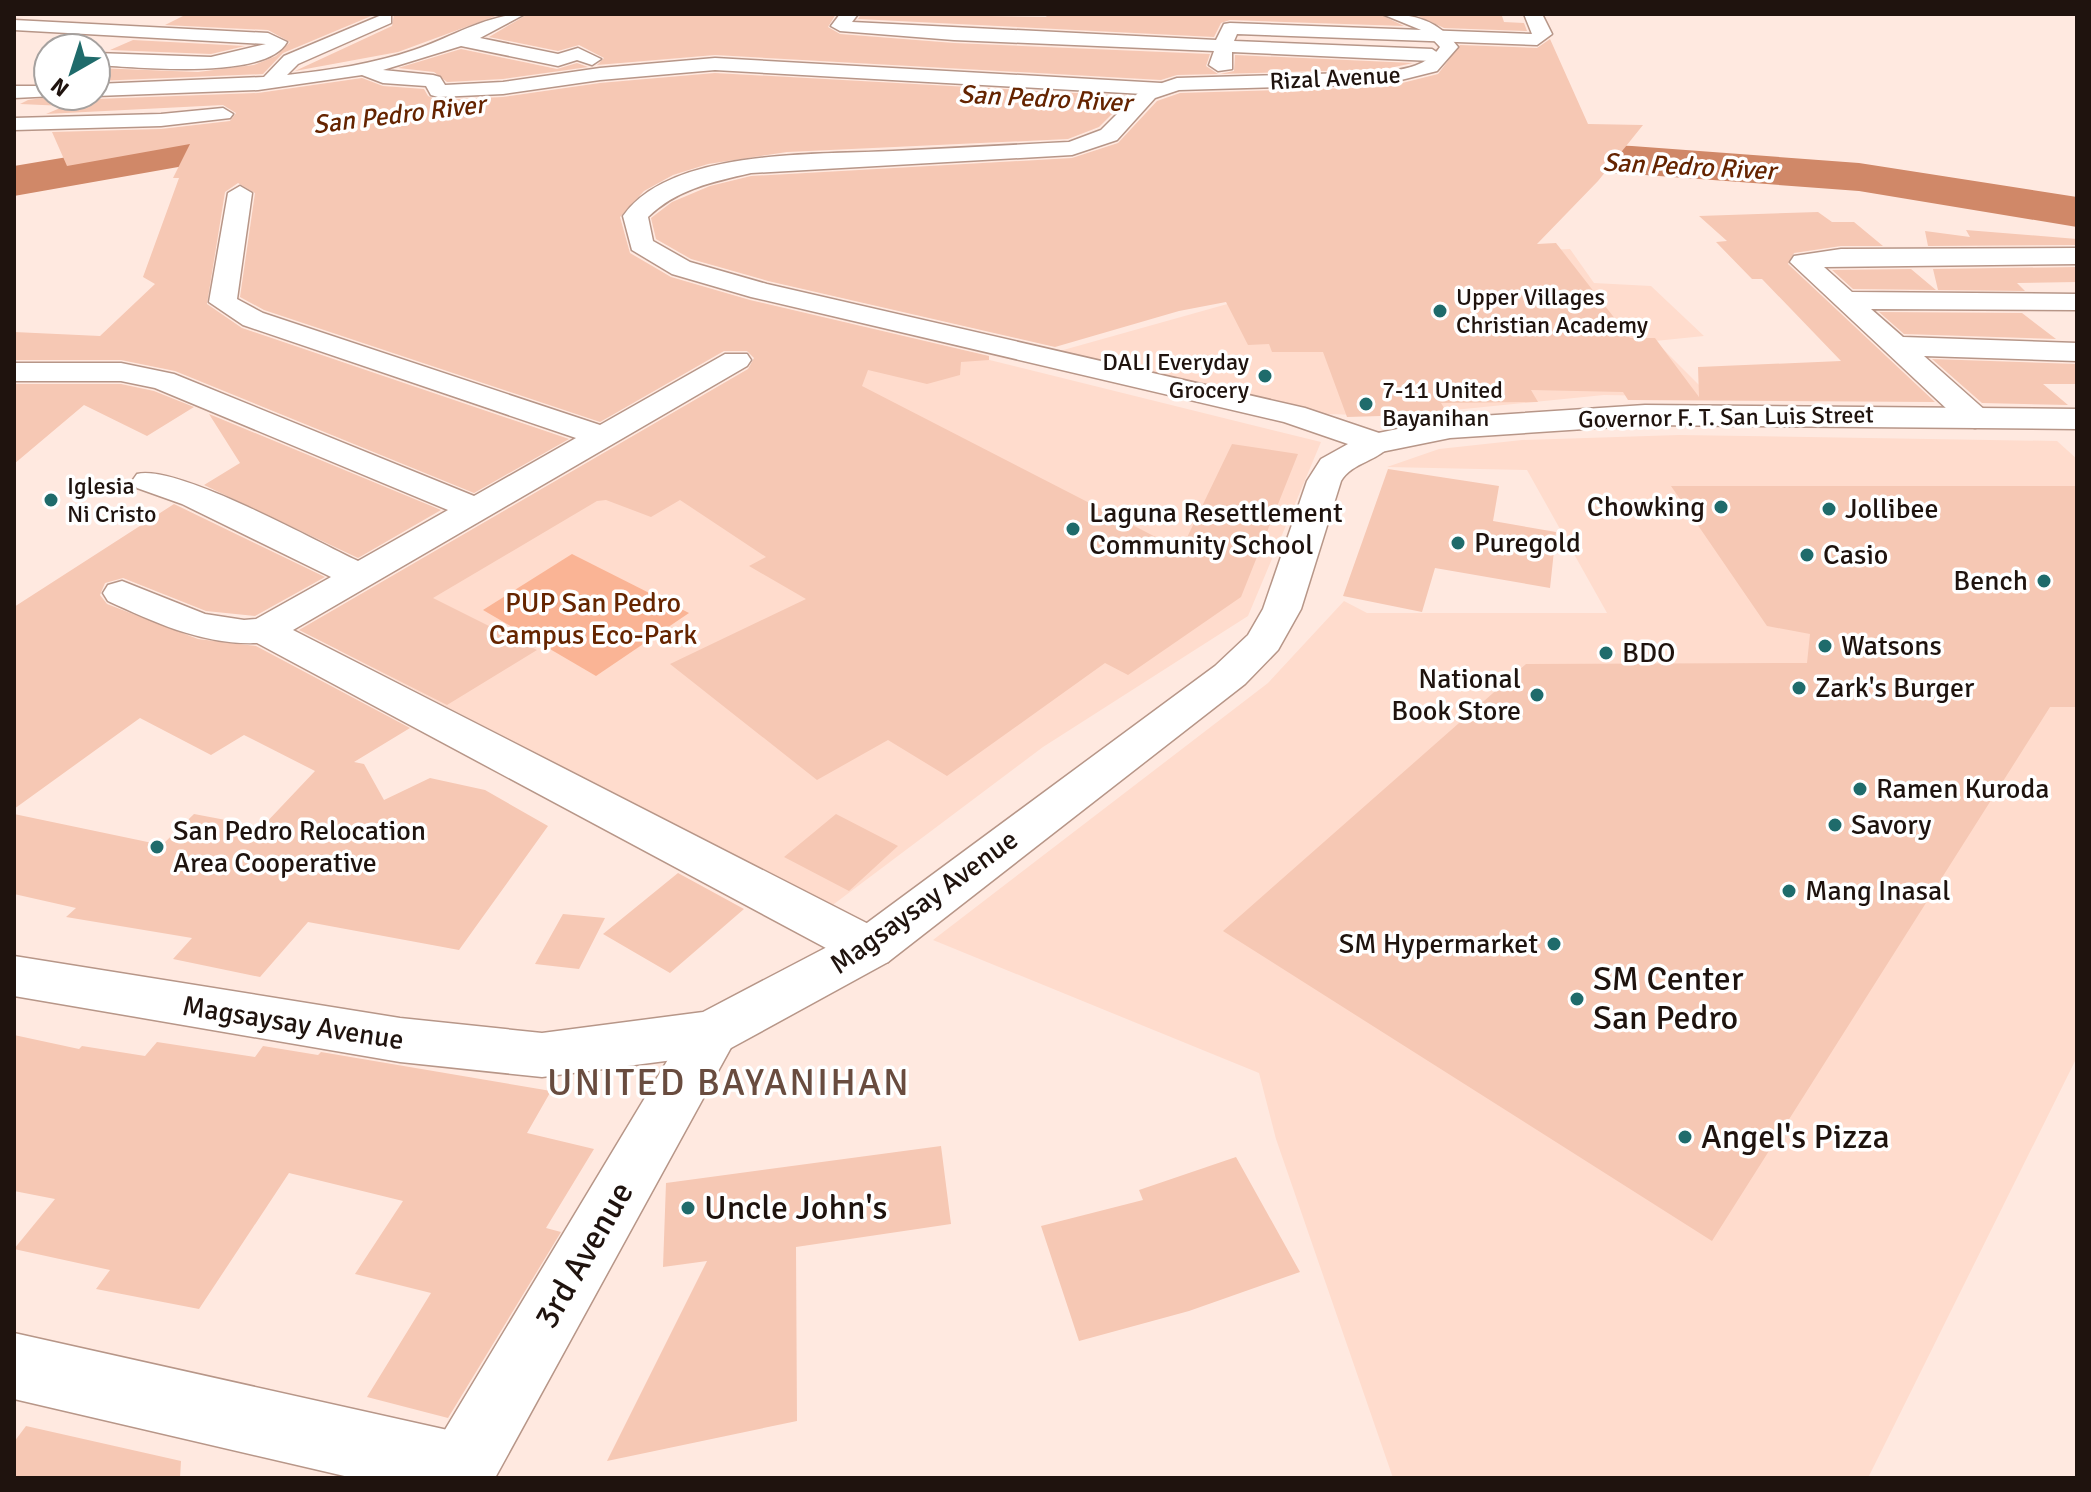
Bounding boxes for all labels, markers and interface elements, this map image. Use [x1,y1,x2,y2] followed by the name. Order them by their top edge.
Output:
[32,32,112,112] north arrow
[1269,60,1401,96] street label: Rizal Avenue
[45,72,74,102] text: N
[958,78,1136,120] water label: San Pedro River
[311,88,490,141] water label: San Pedro River
[1602,146,1780,188] water label: San Pedro River
[1456,282,1648,340] place label: Upper Villages Christian Academy
[1431,302,1449,320] marker: Upper Villages Christian Academy
[1102,347,1249,405] place label: DALI Everyday Grocery
[1256,367,1274,385] marker: DALI Everyday Grocery
[1382,375,1503,433] place label: 7-11 United Bayanihan
[1357,395,1375,413] marker: 7-11 United Bayanihan
[1578,399,1874,435] street label: Governor F. T. San Luis Street
[67,471,157,529] place label: Iglesia Ni Cristo
[1587,490,1705,524] place label: Chowking
[42,491,60,509] marker: Iglesia Ni Cristo
[1845,492,1939,526] place label: Jollibee
[1089,496,1343,562] place label: Laguna Resettlement Community School
[1712,498,1730,516] marker: Chowking
[1820,500,1838,518] marker: Jollibee
[1064,520,1082,538] marker: Laguna Resettlement Community School
[1474,526,1581,560] place label: Puregold
[1449,534,1467,552] marker: Puregold
[1823,538,1888,572] place label: Casio
[1798,546,1816,564] marker: Casio
[1953,564,2028,598] place label: Bench
[2035,572,2053,590] marker: Bench
[489,586,697,652] park label: PUP San Pedro Campus Eco-Park
[1841,629,1942,663] place label: Watsons
[1622,636,1676,670] place label: BDO
[1816,637,1834,655] marker: Watsons
[1597,644,1615,662] marker: BDO
[1391,662,1521,728] place label: National Book Store
[1815,671,1975,705] place label: Zark's Burger
[1790,679,1808,697] marker: Zark's Burger
[1528,686,1546,704] marker: National Book Store
[1876,772,2049,806] place label: Ramen Kuroda
[1851,780,1869,798] marker: Ramen Kuroda
[1851,808,1931,842] place label: Savory
[173,814,426,880] place label: San Pedro Relocation Area Cooperative
[1826,816,1844,834] marker: Savory
[824,823,1024,981] street label: Magsaysay Avenue
[148,838,166,856] marker: San Pedro Relocation Area Cooperative
[1805,874,1950,908] place label: Mang Inasal
[1780,882,1798,900] marker: Mang Inasal
[1339,927,1538,961] place label: SM Hypermarket
[1545,935,1563,953] marker: SM Hypermarket
[1593,958,1744,1039] place label: SM Center San Pedro
[180,989,406,1057] street label: Magsaysay Avenue
[1568,990,1586,1008] marker: SM Center San Pedro
[547,1059,911,1106] district label: UNITED BAYANIHAN
[1701,1116,1890,1158] place label: Angel's Pizza
[1676,1128,1694,1146] marker: Angel's Pizza
[525,1174,643,1336] street label: 3rd Avenue
[704,1187,887,1229] place label: Uncle John's
[679,1199,697,1217] marker: Uncle John's

